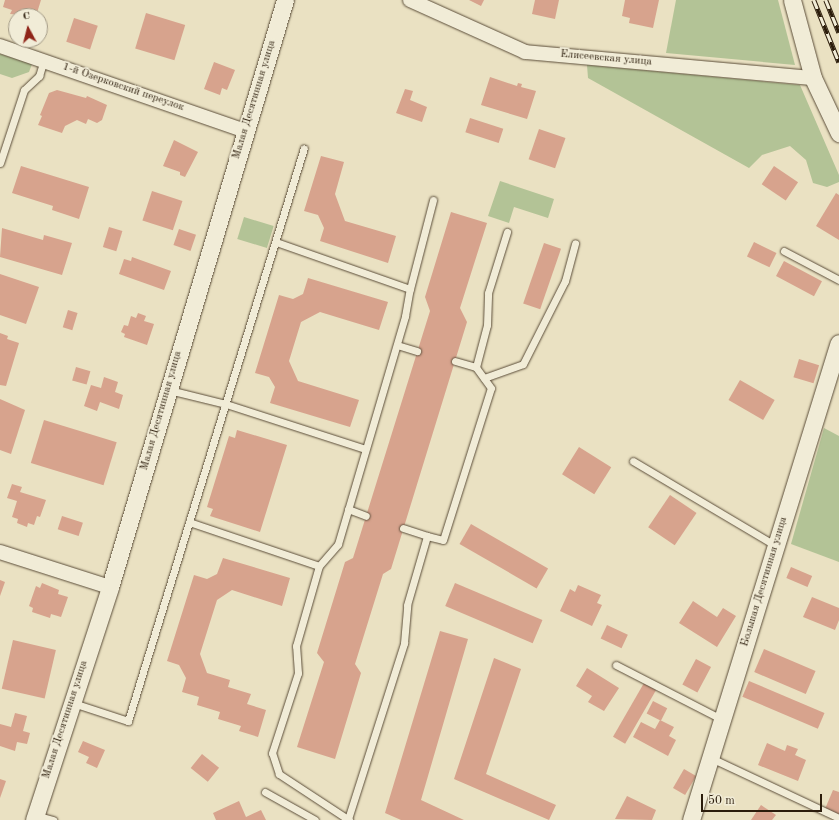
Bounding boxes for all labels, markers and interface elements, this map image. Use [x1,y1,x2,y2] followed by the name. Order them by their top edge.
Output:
[8,8,48,48] north arrow
[22,11,31,22] text: С
[231,39,279,161] street label: Малая Десятинная улица
[560,48,652,70] street label: Елисеевская улица
[60,61,186,115] street label: 1-й Озерковский переулок
[139,350,185,472] street label: Малая Десятинная улица
[739,515,791,649] street label: Большая Десятинная улица
[41,659,91,781] street label: Малая Десятинная улица
[703,786,824,812] scale bar
[708,795,735,807] text: 50 m

